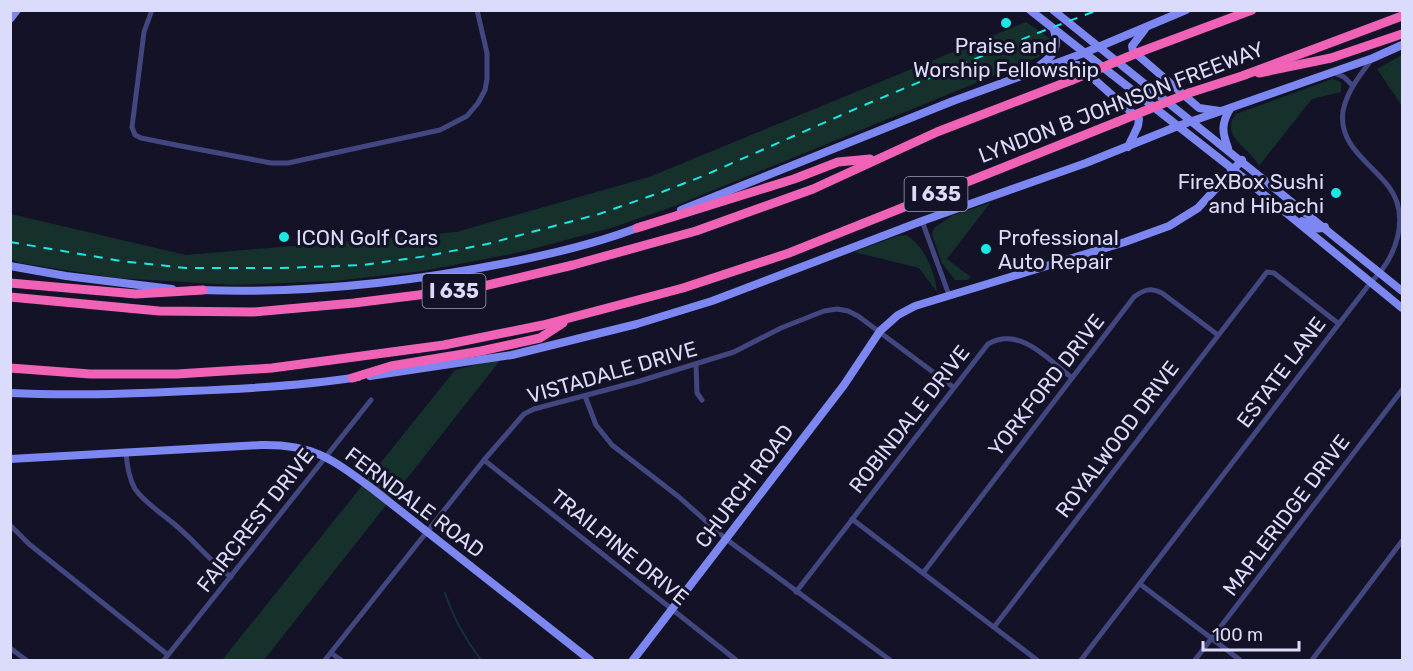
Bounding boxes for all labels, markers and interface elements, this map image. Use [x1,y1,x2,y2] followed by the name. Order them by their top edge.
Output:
[999,16,1013,30] marker: Praise and Worship Fellowship
[913,33,1099,82] place label: Praise and Worship Fellowship
[975,36,1267,168] street label: LYNDON B JOHNSON FREEWAY
[1178,169,1324,218] place label: FireXBox Sushi and Hibachi
[904,177,968,211] road number: I 635
[1329,186,1343,200] marker: FireXBox Sushi and Hibachi
[296,225,438,250] place label: ICON Golf Cars
[998,225,1119,274] place label: Professional Auto Repair
[277,230,291,244] marker: ICON Golf Cars
[979,242,993,256] marker: Professional Auto Repair
[422,274,486,308] road number: I 635
[983,309,1109,461] street label: YORKFORD DRIVE
[1231,312,1331,432] street label: ESTATE LANE
[524,336,700,408] street label: VISTADALE DRIVE
[844,340,974,498] street label: ROBINDALE DRIVE
[1050,356,1184,522] street label: ROYALWOOD DRIVE
[690,419,798,553] street label: CHURCH ROAD
[1217,429,1355,601] street label: MAPLERIDGE DRIVE
[341,442,489,562] street label: FERNDALE ROAD
[191,443,319,597] street label: FAIRCREST DRIVE
[546,484,694,610] street label: TRAILPINE DRIVE
[1203,614,1299,652] scale bar
[1212,624,1263,646] text: 100 m

